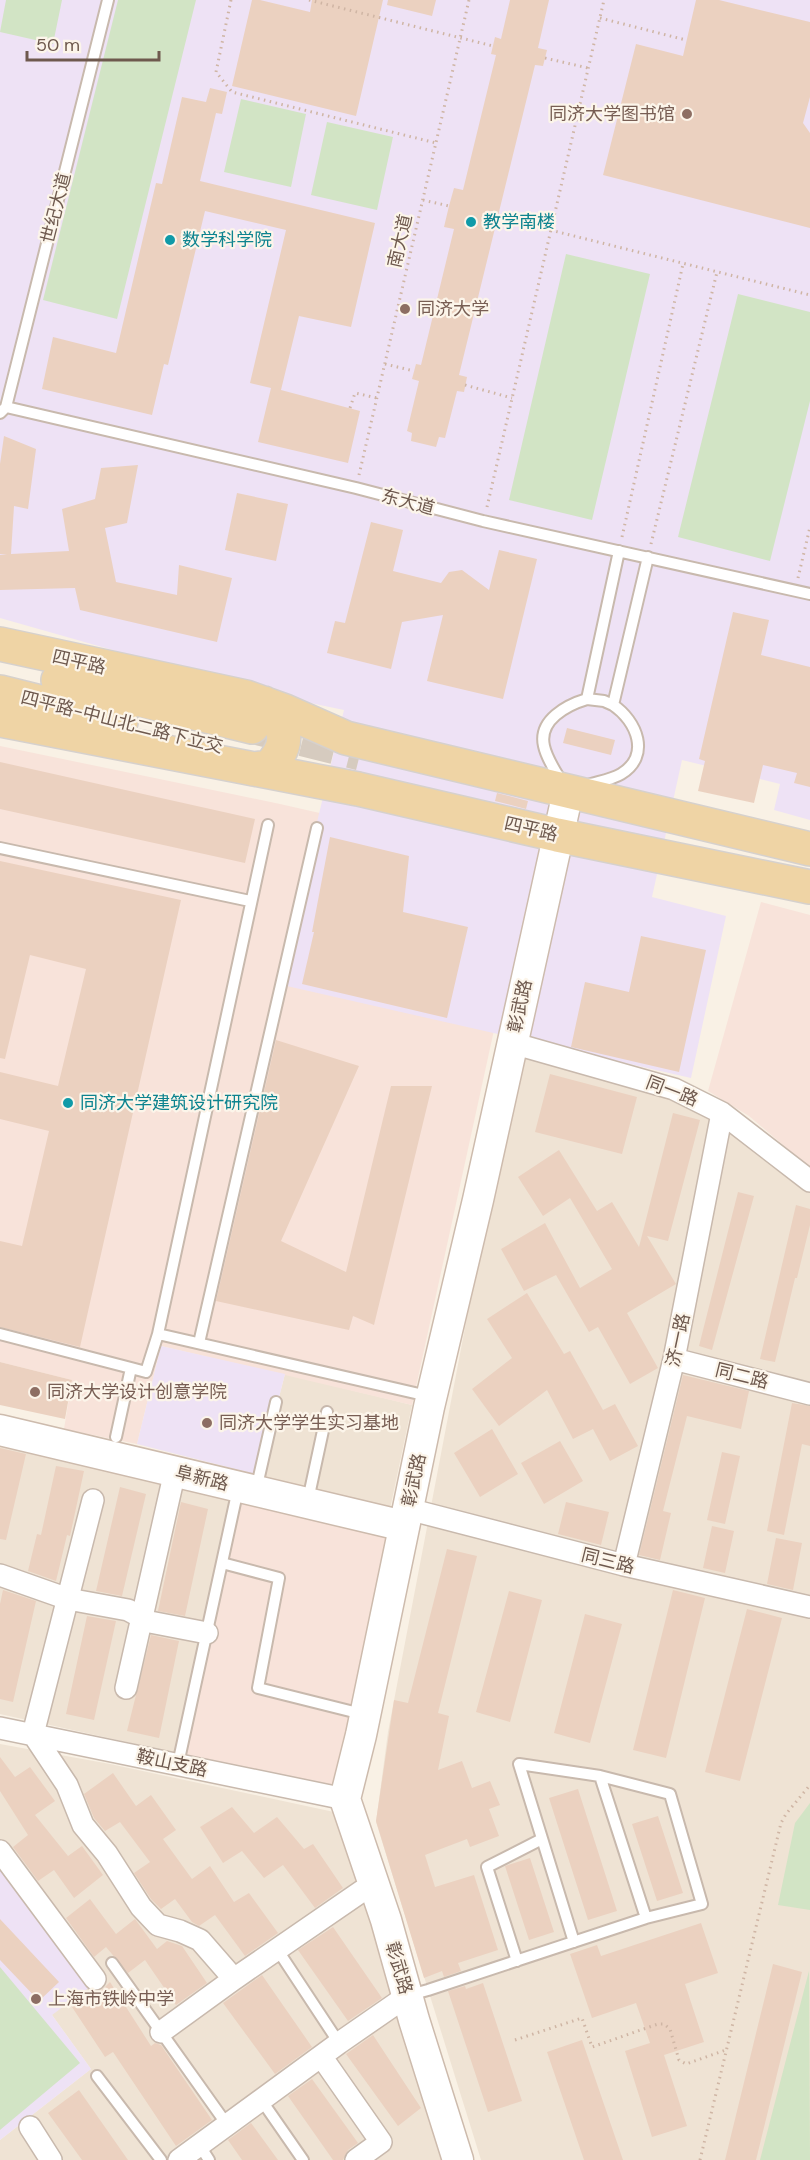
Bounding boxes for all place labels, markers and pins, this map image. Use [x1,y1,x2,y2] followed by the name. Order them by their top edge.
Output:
[549,102,675,126] place label: 同济大学图书馆
[680,107,694,121] marker: 同济大学图书馆
[483,210,555,234] place label: 教学南楼
[464,215,478,229] marker: 教学南楼
[182,228,272,252] place label: 数学科学院
[163,233,177,247] marker: 数学科学院
[417,297,489,321] place label: 同济大学
[398,302,412,316] marker: 同济大学
[80,1091,278,1115] place label: 同济大学建筑设计研究院
[61,1096,75,1110] marker: 同济大学建筑设计研究院
[47,1380,227,1404] place label: 同济大学设计创意学院
[28,1385,42,1399] marker: 同济大学设计创意学院
[219,1411,399,1435] place label: 同济大学学生实习基地
[200,1416,214,1430] marker: 同济大学学生实习基地
[48,1987,174,2011] place label: 上海市铁岭中学
[29,1992,43,2006] marker: 上海市铁岭中学

